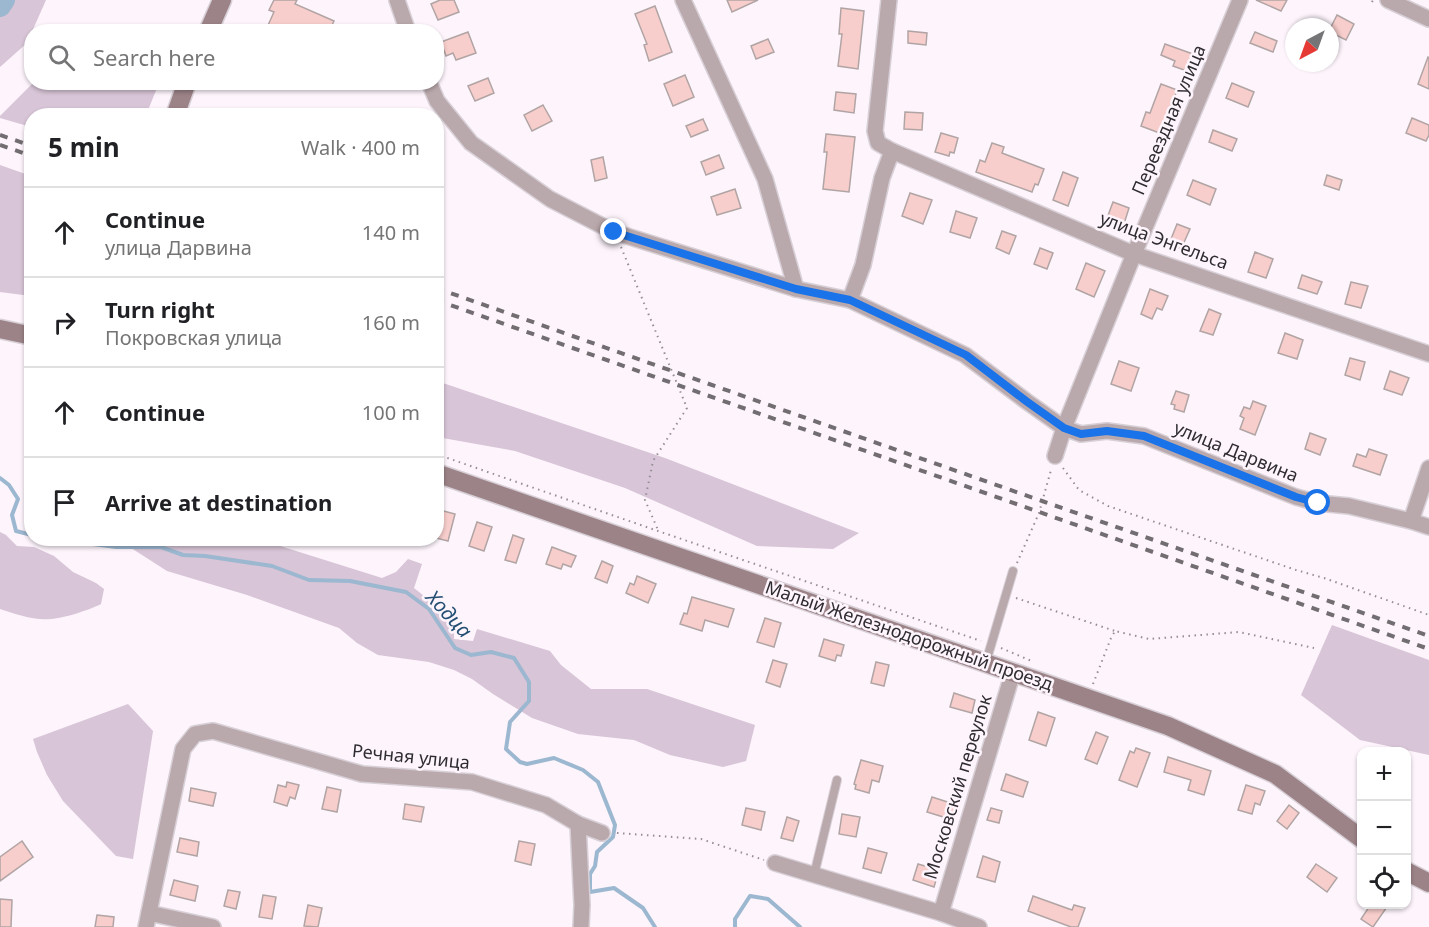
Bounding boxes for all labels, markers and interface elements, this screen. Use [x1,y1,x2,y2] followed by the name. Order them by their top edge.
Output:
[1285,18,1339,72] north arrow
[24,24,444,90] search box
[45,41,78,74] icon: search
[1126,41,1211,198] street label: Переездная улица
[93,42,215,72] text: Search here
[48,129,120,165] text: 5 min
[301,134,420,161] text: Walk · 400 m
[105,204,205,234] text: Continue
[1097,206,1232,274] street label: улица Энгельса
[48,216,81,249] icon: ahead
[600,218,626,244] route end
[362,219,420,246] text: 140 m
[105,234,252,261] text: улица Дарвина
[105,294,215,324] text: Turn right
[48,306,81,339] icon: right
[362,309,420,336] text: 160 m
[105,324,282,351] text: Покровская улица
[48,396,81,429] icon: ahead
[105,397,205,427] text: Continue
[362,399,420,426] text: 100 m
[1171,415,1302,487] street label: улица Дарвина
[48,486,81,519] icon: arrive
[105,487,332,517] text: Arrive at destination
[1304,489,1330,515] route start
[762,574,1056,696] street label: Малый Железнодорожный проезд
[419,582,478,643] water label: Ходца
[918,691,997,882] street label: Московский переулок
[351,738,471,774] street label: Речная улица
[1357,747,1411,909] map controls
[1357,747,1411,801] button: +
[1357,801,1411,855] button: −
[1357,855,1411,909] button: locate

